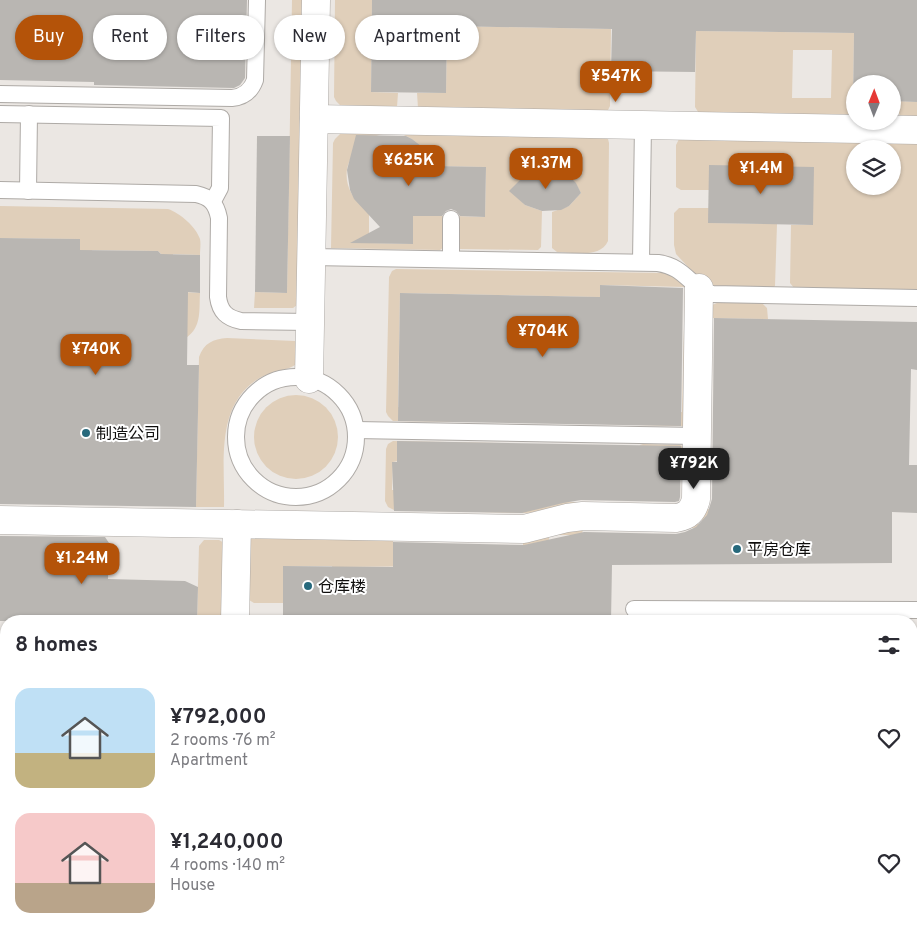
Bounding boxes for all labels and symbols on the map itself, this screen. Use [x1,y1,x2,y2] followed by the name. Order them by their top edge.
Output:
[581,61,651,103] pin: ¥547K
[846,75,901,130] north arrow
[374,144,444,187] pin: ¥625K
[505,148,587,190] pin: ¥1.37M
[726,152,796,195] pin: ¥1.4M
[508,316,578,358] pin: ¥704K
[61,334,131,376] pin: ¥740K
[96,425,160,445] place label: 制造公司
[80,427,92,439] marker: 制造公司
[659,448,729,490] pin: ¥792K
[747,541,811,561] place label: 平房仓库
[41,542,123,585] pin: ¥1.24M
[731,543,743,555] marker: 平房仓库
[318,578,366,598] place label: 仓库楼
[302,580,314,592] marker: 仓库楼

